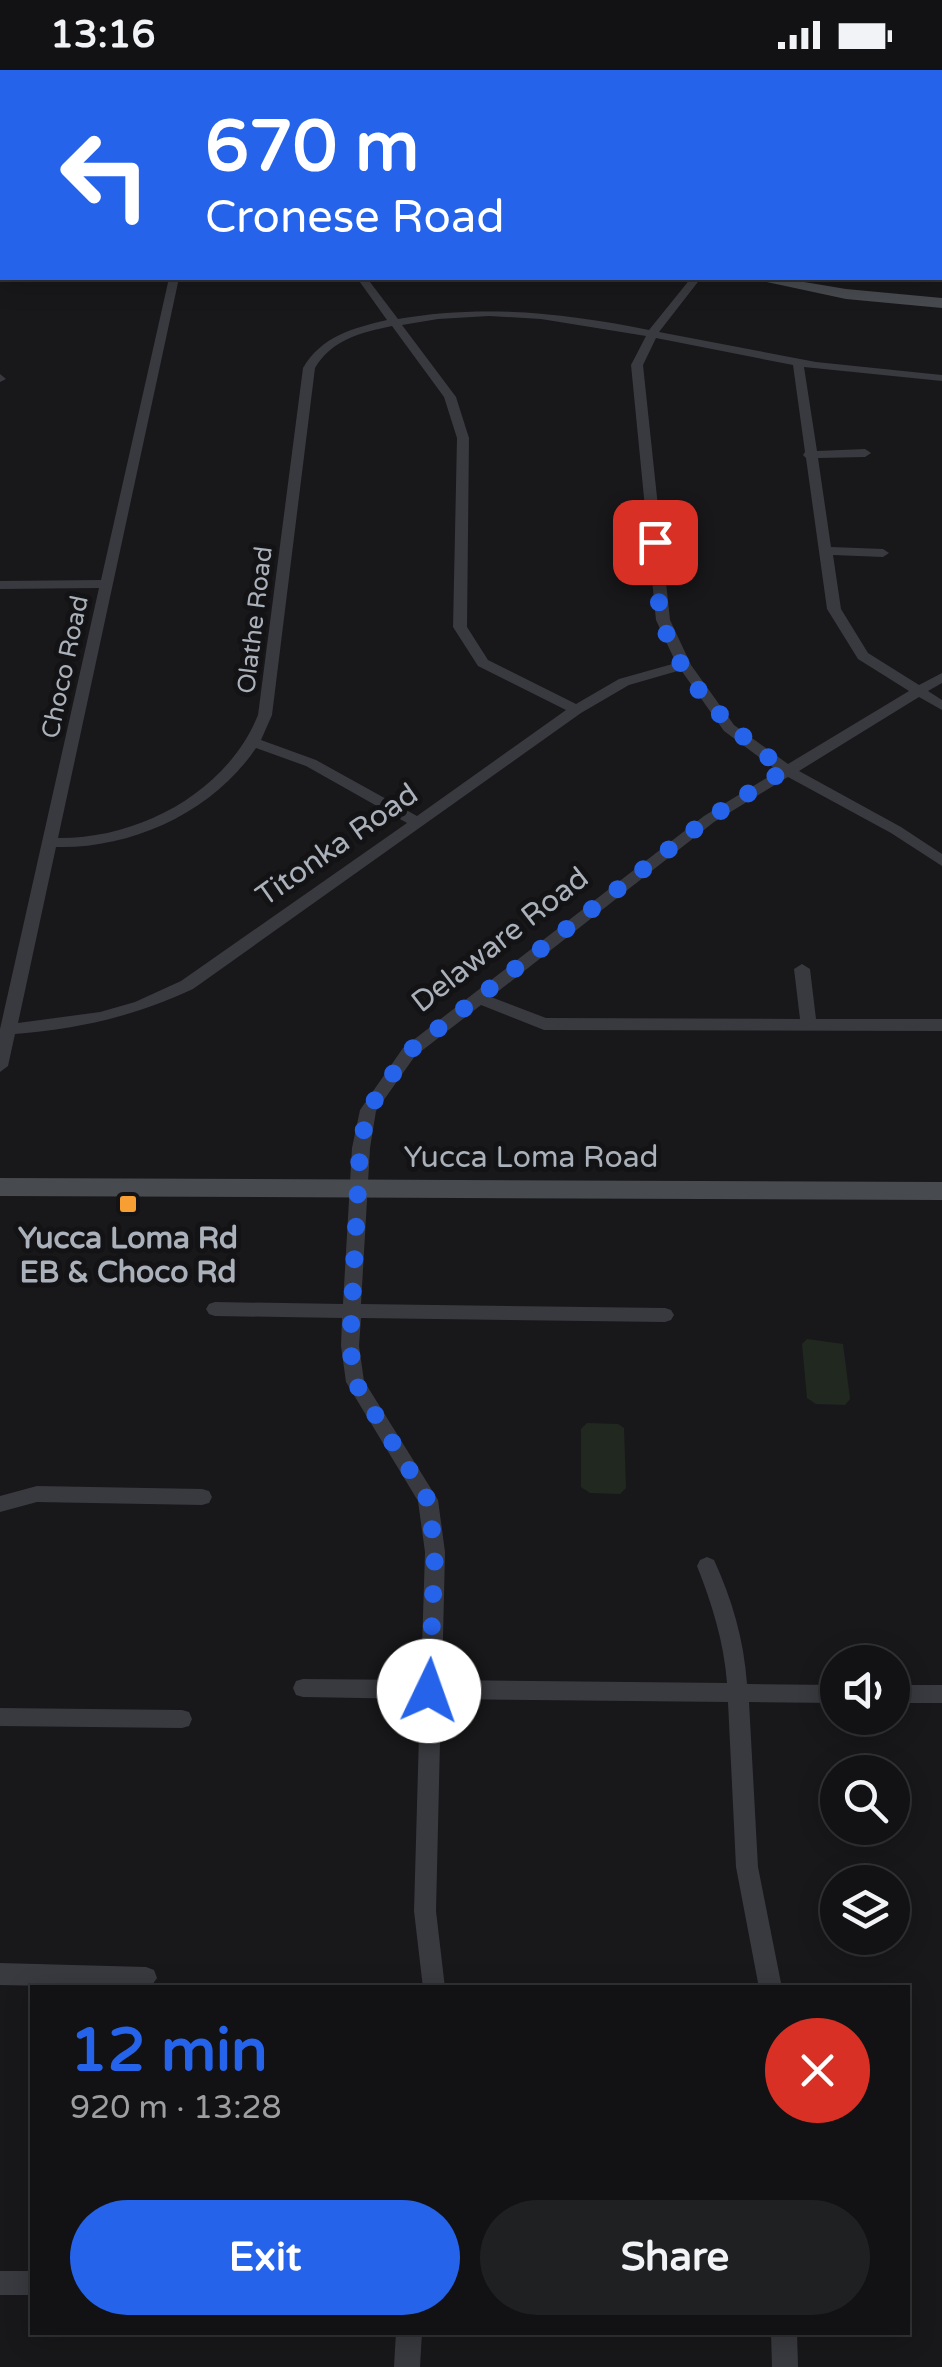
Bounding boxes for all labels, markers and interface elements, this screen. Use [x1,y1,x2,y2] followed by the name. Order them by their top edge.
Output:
[50,12,155,58] text: 13:16
[205,106,419,190] text: 670 m
[40,110,170,240] icon: left
[205,191,505,245] text: Cronese Road
[613,500,698,585] pin
[628,515,683,570] icon: arrive
[231,545,279,695] street label: Olathe Road
[35,593,95,741] street label: Choco Road
[249,776,425,914] street label: Titonka Road
[404,859,596,1021] street label: Delaware Road
[403,1139,659,1176] street label: Yucca Loma Road
[117,1193,139,1215] marker: Yucca Loma Rd EB & Choco Rd
[18,1220,238,1291] place label: Yucca Loma Rd EB & Choco Rd
[377,1639,481,1743] position arrow
[820,1645,910,1955] map controls
[820,1645,910,1735] button: sound
[820,1755,910,1845] button: search
[820,1865,910,1955] button: layers
[70,2015,268,2087] text: 12 min
[765,2018,870,2123] button: close
[70,2089,282,2127] text: 920 m · 13:28
[70,2200,460,2315] button: Exit
[480,2200,870,2315] button: Share

